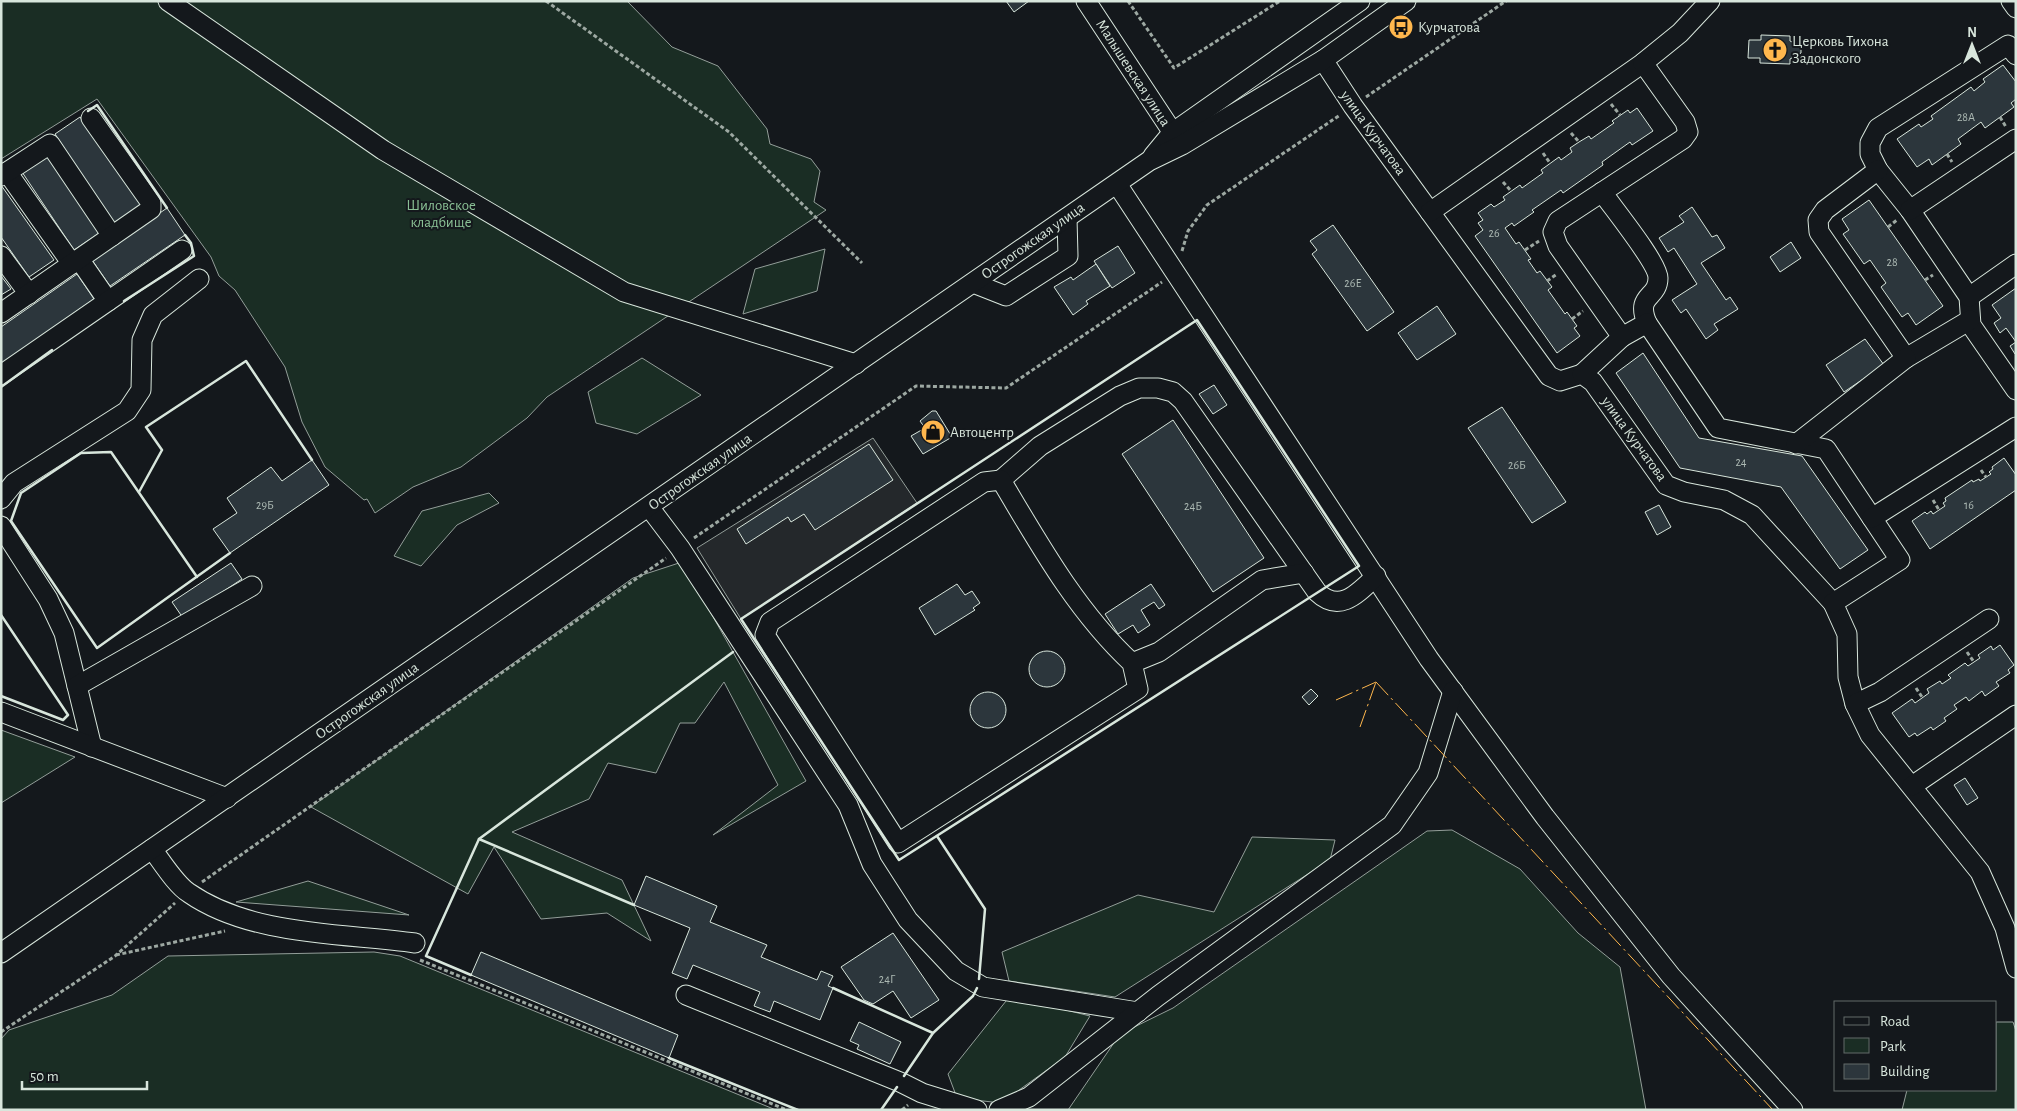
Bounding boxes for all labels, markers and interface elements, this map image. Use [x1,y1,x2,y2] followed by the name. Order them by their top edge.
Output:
[1388,14,1414,40] bus stop icon: Курчатова
[1093,17,1173,129] street label: Малышевская улица
[1418,20,1480,35] place label: Курчатова
[1947,20,1997,70] north arrow
[1967,26,1977,40] text: N
[1792,34,1889,66] place label: Церковь Тихона Задонского
[1762,37,1788,63] church icon: Церковь Тихона Задонского
[1337,87,1409,178] street label: улица Курчатова
[1957,111,1975,123] house number: 28А
[406,198,476,230] park label: Шиловское кладбище
[979,200,1087,282] street label: Острогожская улица
[1488,227,1500,239] house number: 26
[1886,256,1898,268] house number: 28
[1344,277,1362,289] house number: 26Е
[1598,393,1670,484] street label: улица Курчатова
[920,419,946,445] shop icon: Автоцентр
[950,425,1014,440] place label: Автоцентр
[646,431,754,513] street label: Острогожская улица
[1735,456,1747,468] house number: 24
[1508,459,1526,471] house number: 26Б
[256,499,274,511] house number: 29Б
[1964,499,1974,511] house number: 16
[1184,500,1202,512] house number: 24Б
[313,660,421,742] street label: Острогожская улица
[879,973,896,985] house number: 24Г
[1834,1001,1997,1091] legend
[1880,1014,1910,1029] text: Road
[1880,1039,1906,1054] text: Park
[22,1058,148,1090] scale bar
[1880,1064,1930,1079] text: Building
[30,1069,59,1084] text: 50 m

